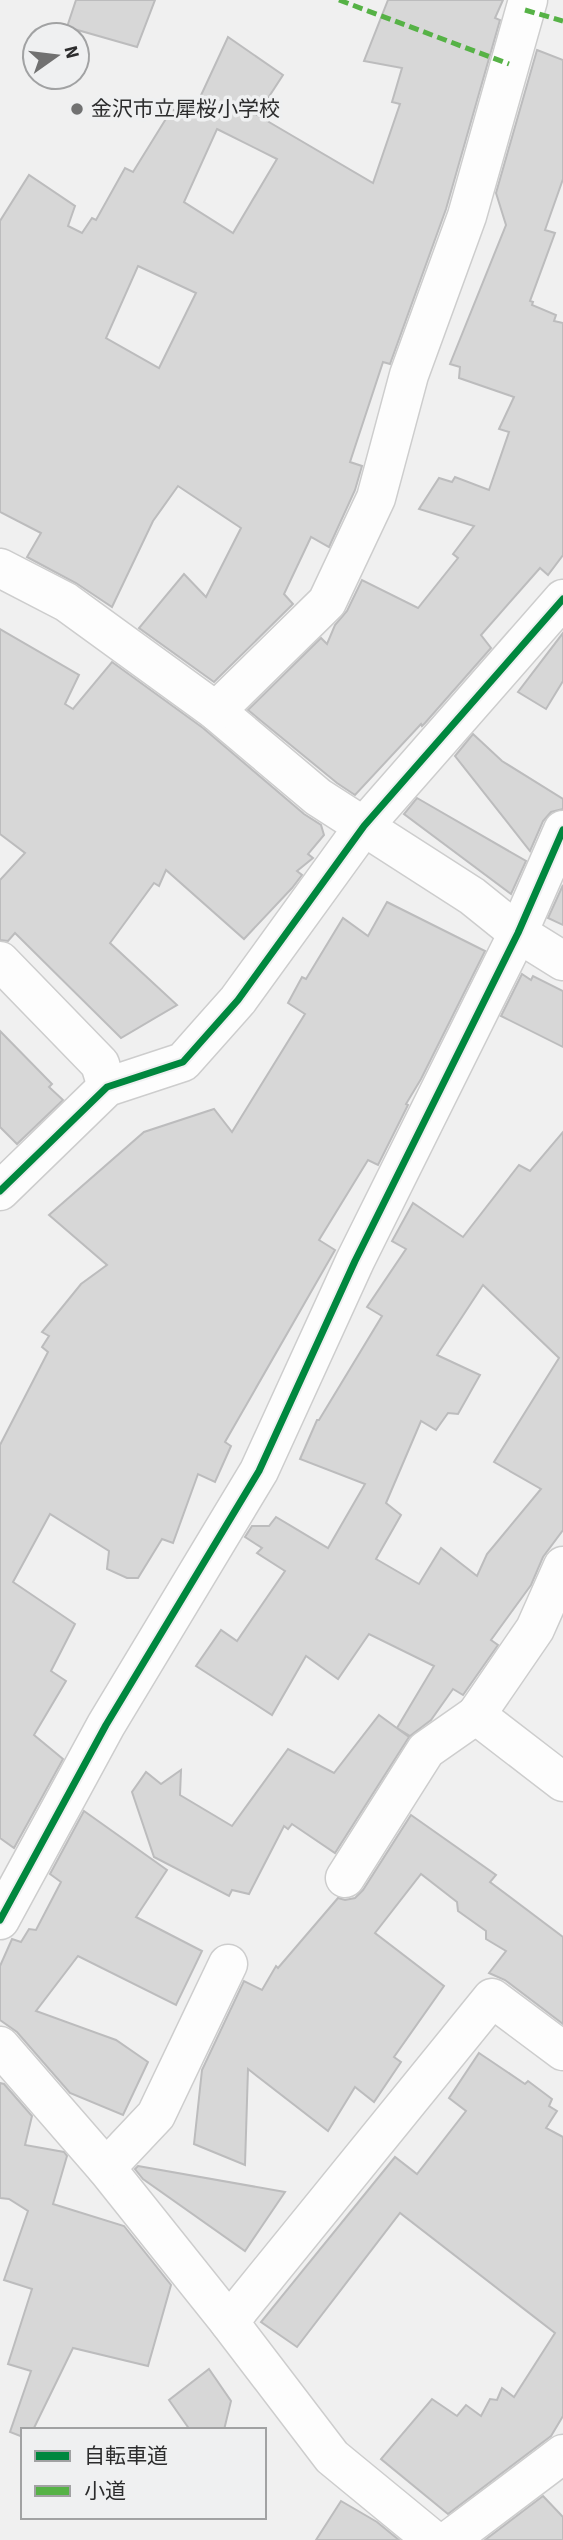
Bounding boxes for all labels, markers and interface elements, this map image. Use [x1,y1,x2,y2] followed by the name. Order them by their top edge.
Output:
[21,21,91,91] north arrow
[56,43,86,62] text: N
[91,94,280,124] place label: 金沢市立犀桜小学校
[69,101,85,117] marker: 金沢市立犀桜小学校
[21,2428,266,2519] legend
[84,2441,168,2471] text: 自転車道
[84,2476,126,2506] text: 小道

